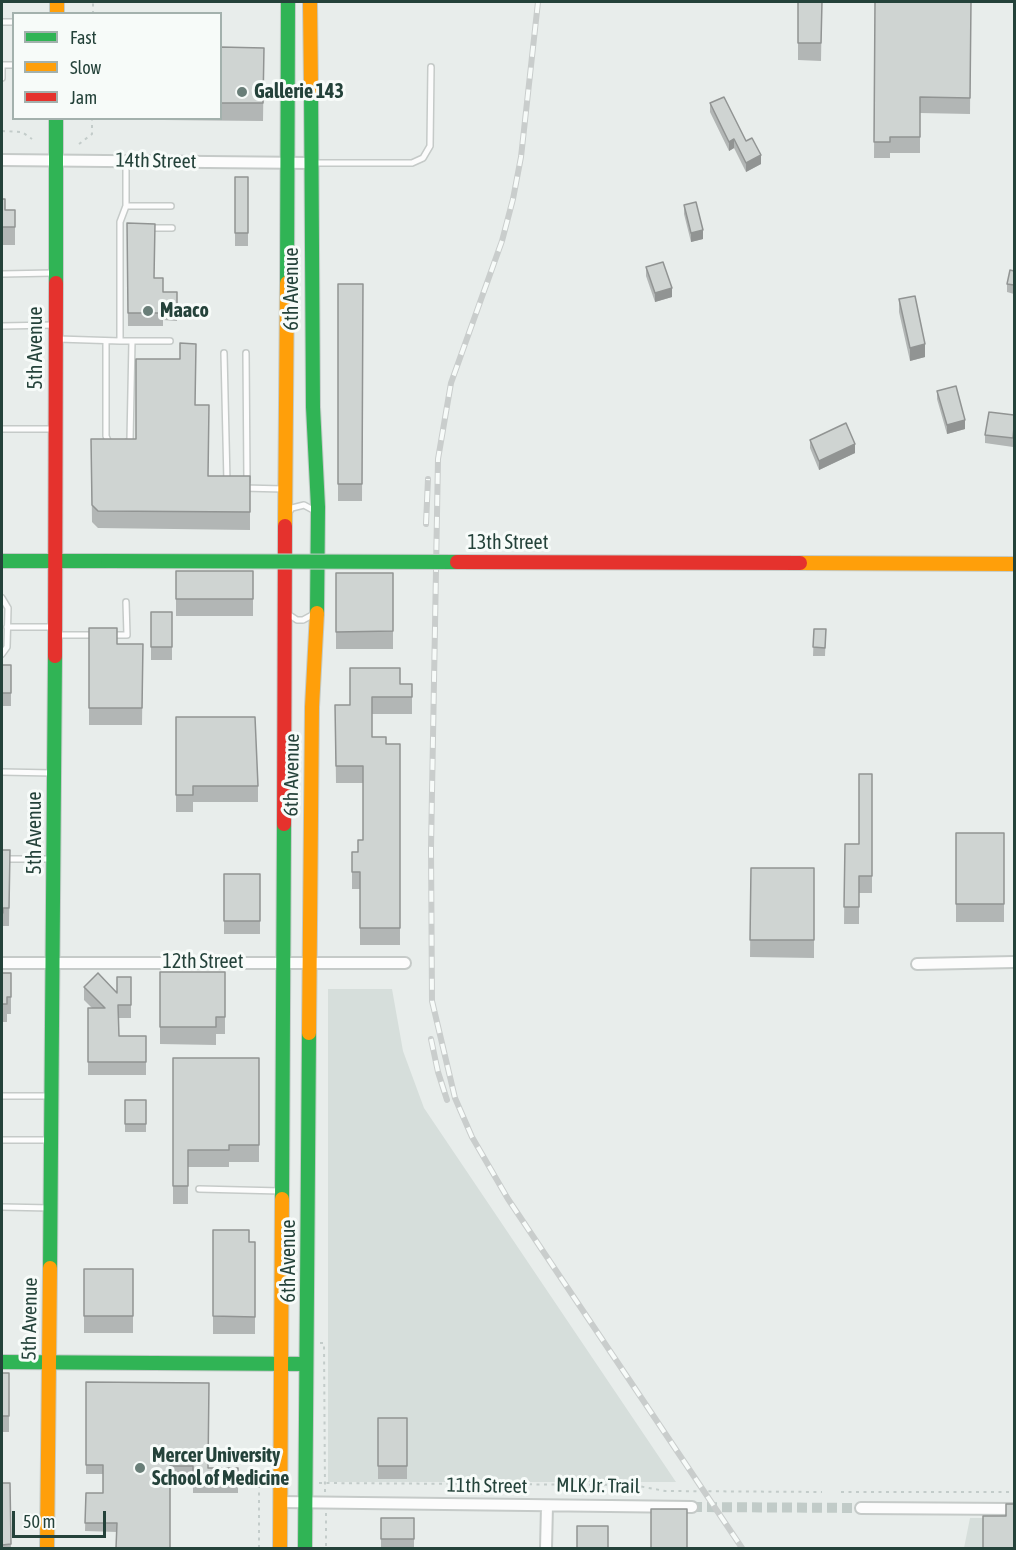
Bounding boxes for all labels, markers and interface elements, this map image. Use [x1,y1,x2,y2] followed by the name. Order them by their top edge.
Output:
[12,12,222,120] legend
[70,27,97,48] text: Fast
[70,57,101,78] text: Slow
[254,80,344,104] place label: Gallerie 143
[235,85,249,99] marker: Gallerie 143
[70,87,97,108] text: Jam
[115,148,197,174] street label: 14th Street
[280,248,304,330] street label: 6th Avenue
[160,299,209,323] place label: Maaco
[141,304,155,318] marker: Maaco
[24,307,48,389] street label: 5th Avenue
[468,531,548,555] street label: 13th Street
[279,733,305,817] street label: 6th Avenue
[23,792,47,874] street label: 5th Avenue
[163,950,243,974] street label: 12th Street
[277,1220,301,1302] street label: 6th Avenue
[17,1277,43,1361] street label: 5th Avenue
[152,1444,289,1491] place label: Mercer University School of Medicine
[133,1461,147,1475] marker: Mercer University School of Medicine
[446,1473,528,1499] street label: 11th Street
[556,1473,640,1499] street label: MLK Jr. Trail
[15,1499,110,1537] scale bar
[23,1511,55,1532] text: 50 m

